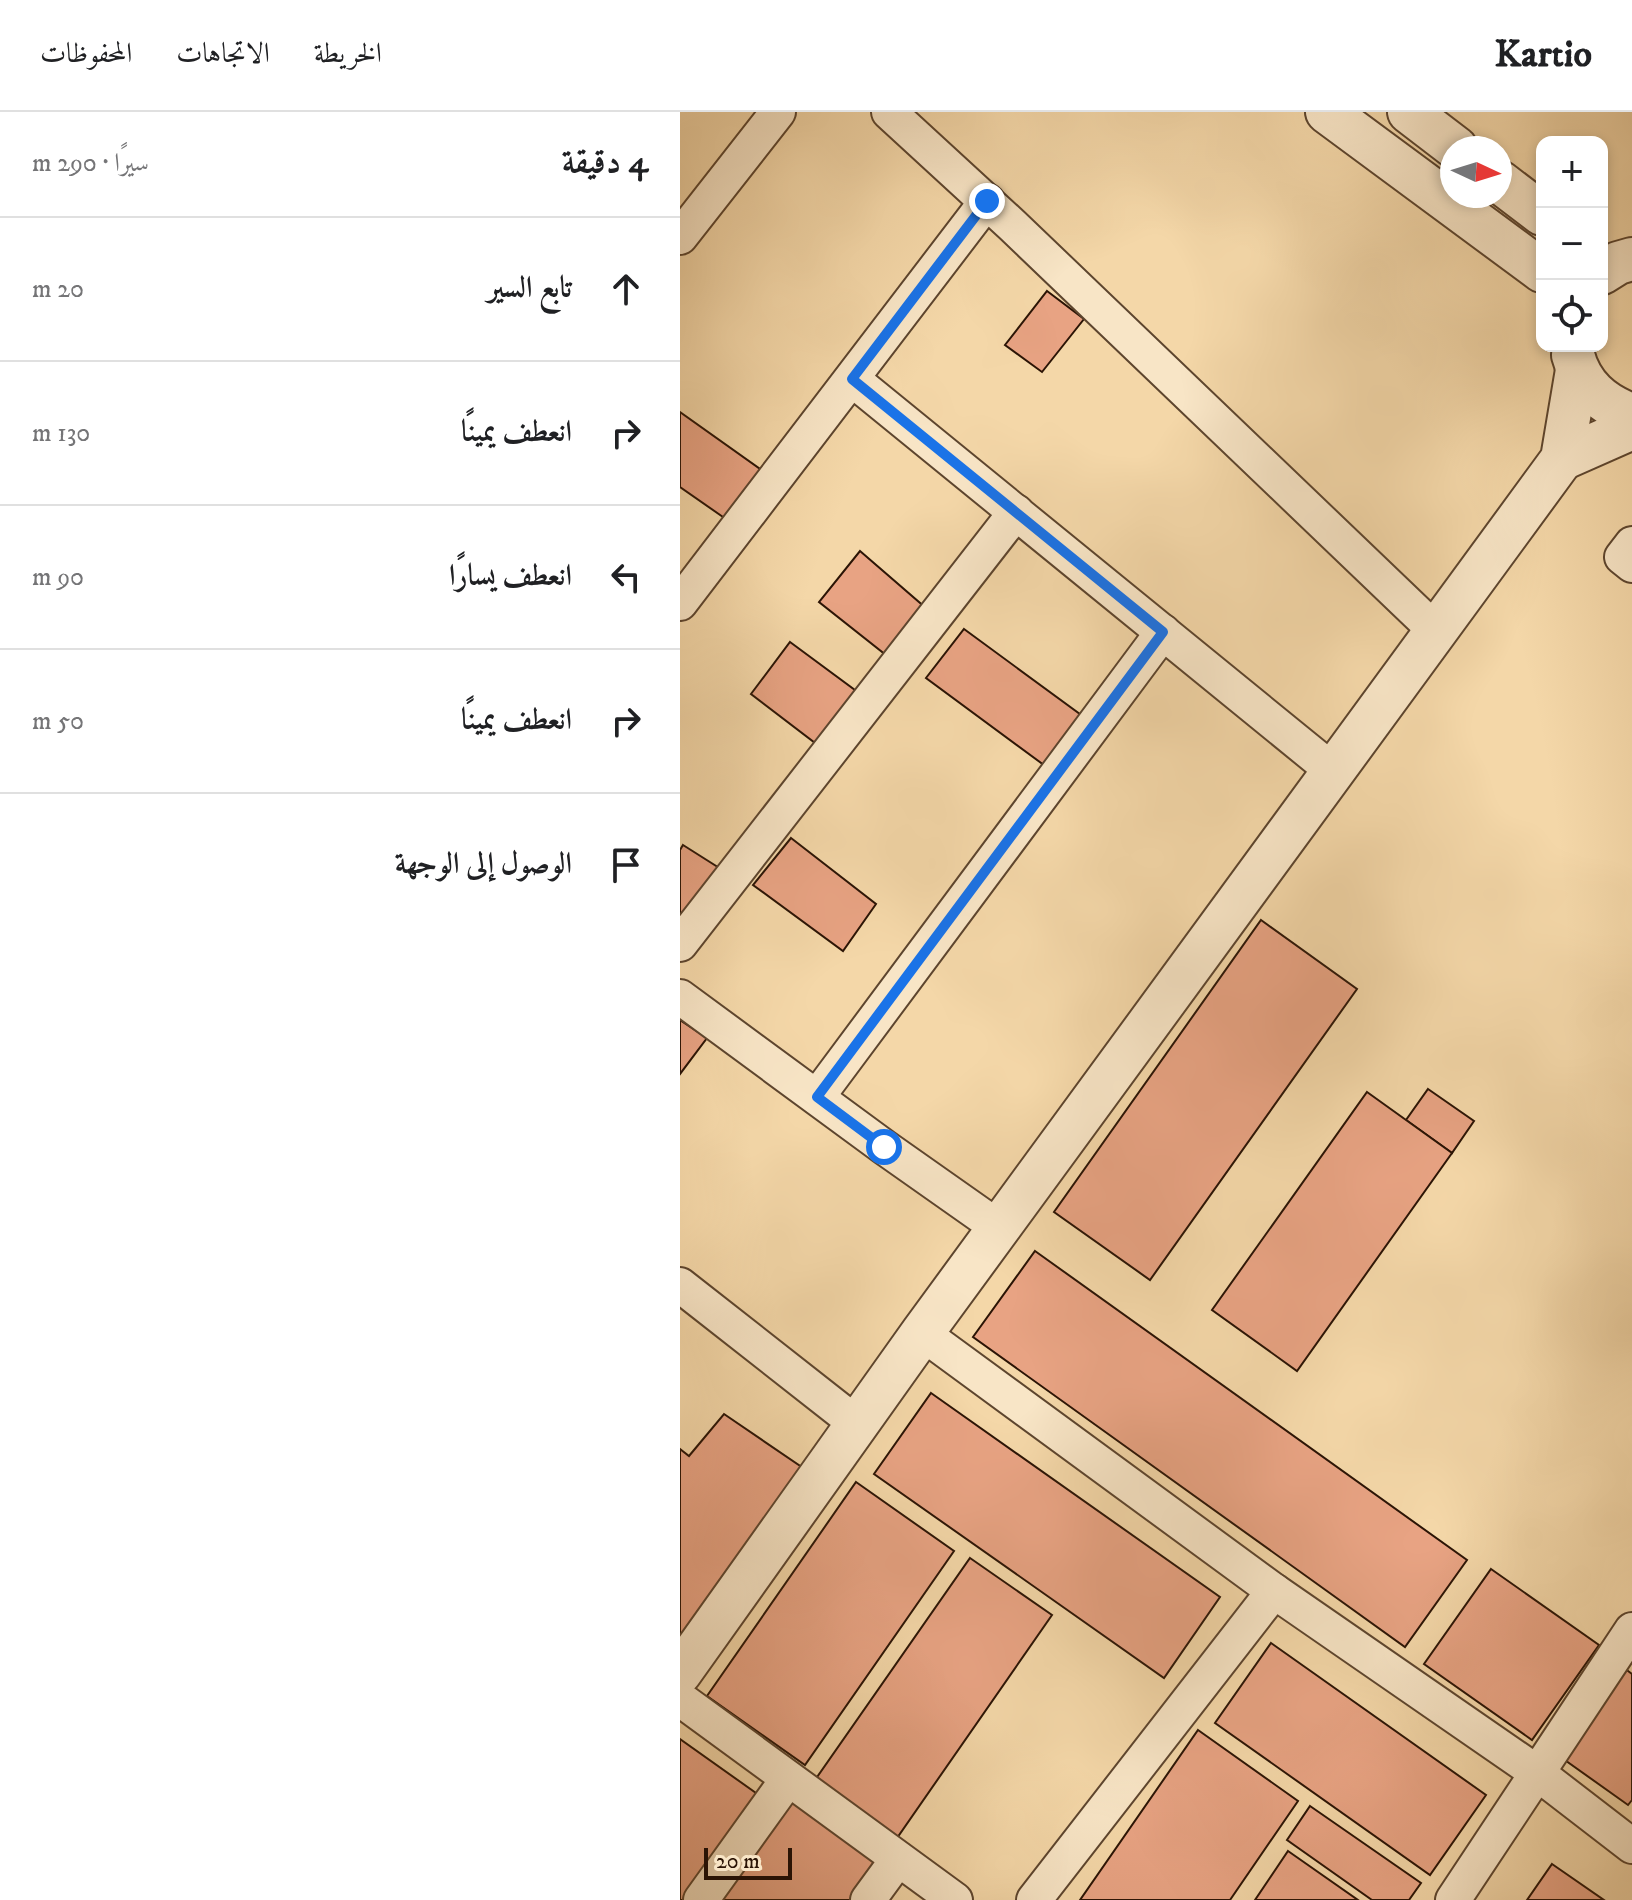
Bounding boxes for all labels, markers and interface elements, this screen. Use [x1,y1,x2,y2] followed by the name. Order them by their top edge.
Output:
[1495,31,1592,79] text: Kartio
[40,36,132,71] text: المحفوظات
[176,36,270,71] text: الاتجاهات
[314,36,382,71] text: الخريطة
[1440,136,1512,208] north arrow
[1536,136,1608,352] map controls
[1536,136,1608,208] button: +
[562,141,648,183] text: 4 دقيقة
[32,147,149,180] text: سيرًا · 290 m
[969,183,1005,219] route end
[1536,208,1608,280] button: −
[604,267,648,311] icon: ahead
[487,270,572,307] text: تابع السير
[32,273,84,306] text: 20 m
[1536,280,1608,352] button: locate
[604,411,648,455] icon: right
[461,414,572,451] text: انعطف يمينًا
[32,417,90,450] text: 130 m
[604,555,648,599] icon: left
[449,558,572,595] text: انعطف يسارًا
[32,561,84,594] text: 90 m
[604,699,648,743] icon: right
[461,702,572,739] text: انعطف يمينًا
[32,705,84,738] text: 50 m
[604,843,648,887] icon: arrive
[395,846,572,883] text: الوصول إلى الوجهة
[866,1129,902,1165] route start
[704,1844,792,1880] scale bar
[716,1848,760,1875] text: 20 m

